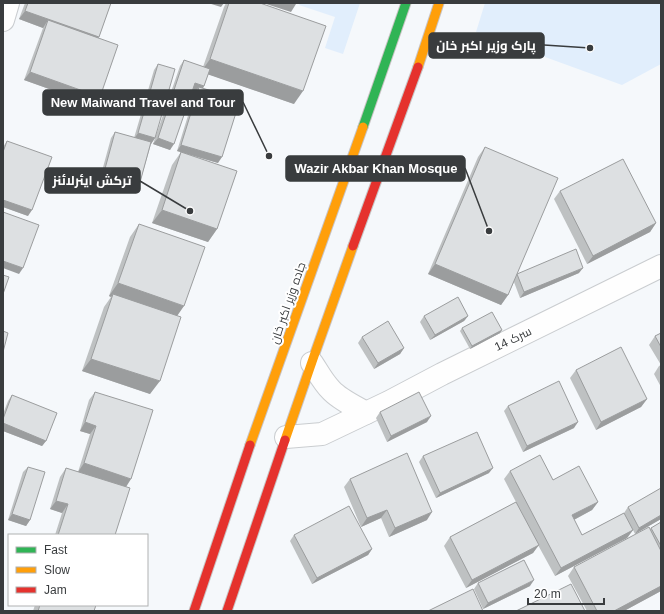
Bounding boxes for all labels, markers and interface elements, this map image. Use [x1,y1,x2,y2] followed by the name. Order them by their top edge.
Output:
[429,33,544,58] callout: پارک وزیر اکبر خان
[436,38,536,55] text: پارک وزیر اکبر خان
[43,90,243,115] callout: New Maiwand Travel and Tour
[51,95,235,110] text: New Maiwand Travel and Tour
[286,156,465,181] callout: Wazir Akbar Khan Mosque
[294,161,458,176] text: Wazir Akbar Khan Mosque
[45,168,140,193] callout: ترکش ایئرلائنز
[51,173,132,188] text: ترکش ایئرلائنز
[267,260,309,346] street label: جاده وزیر اکبر خان
[492,324,534,354] street label: سرک 14
[8,534,148,606] legend
[44,543,68,557] text: Fast
[44,563,70,577] text: Slow
[528,580,604,606] scale bar
[44,583,67,597] text: Jam
[534,587,561,601] text: 20 m

